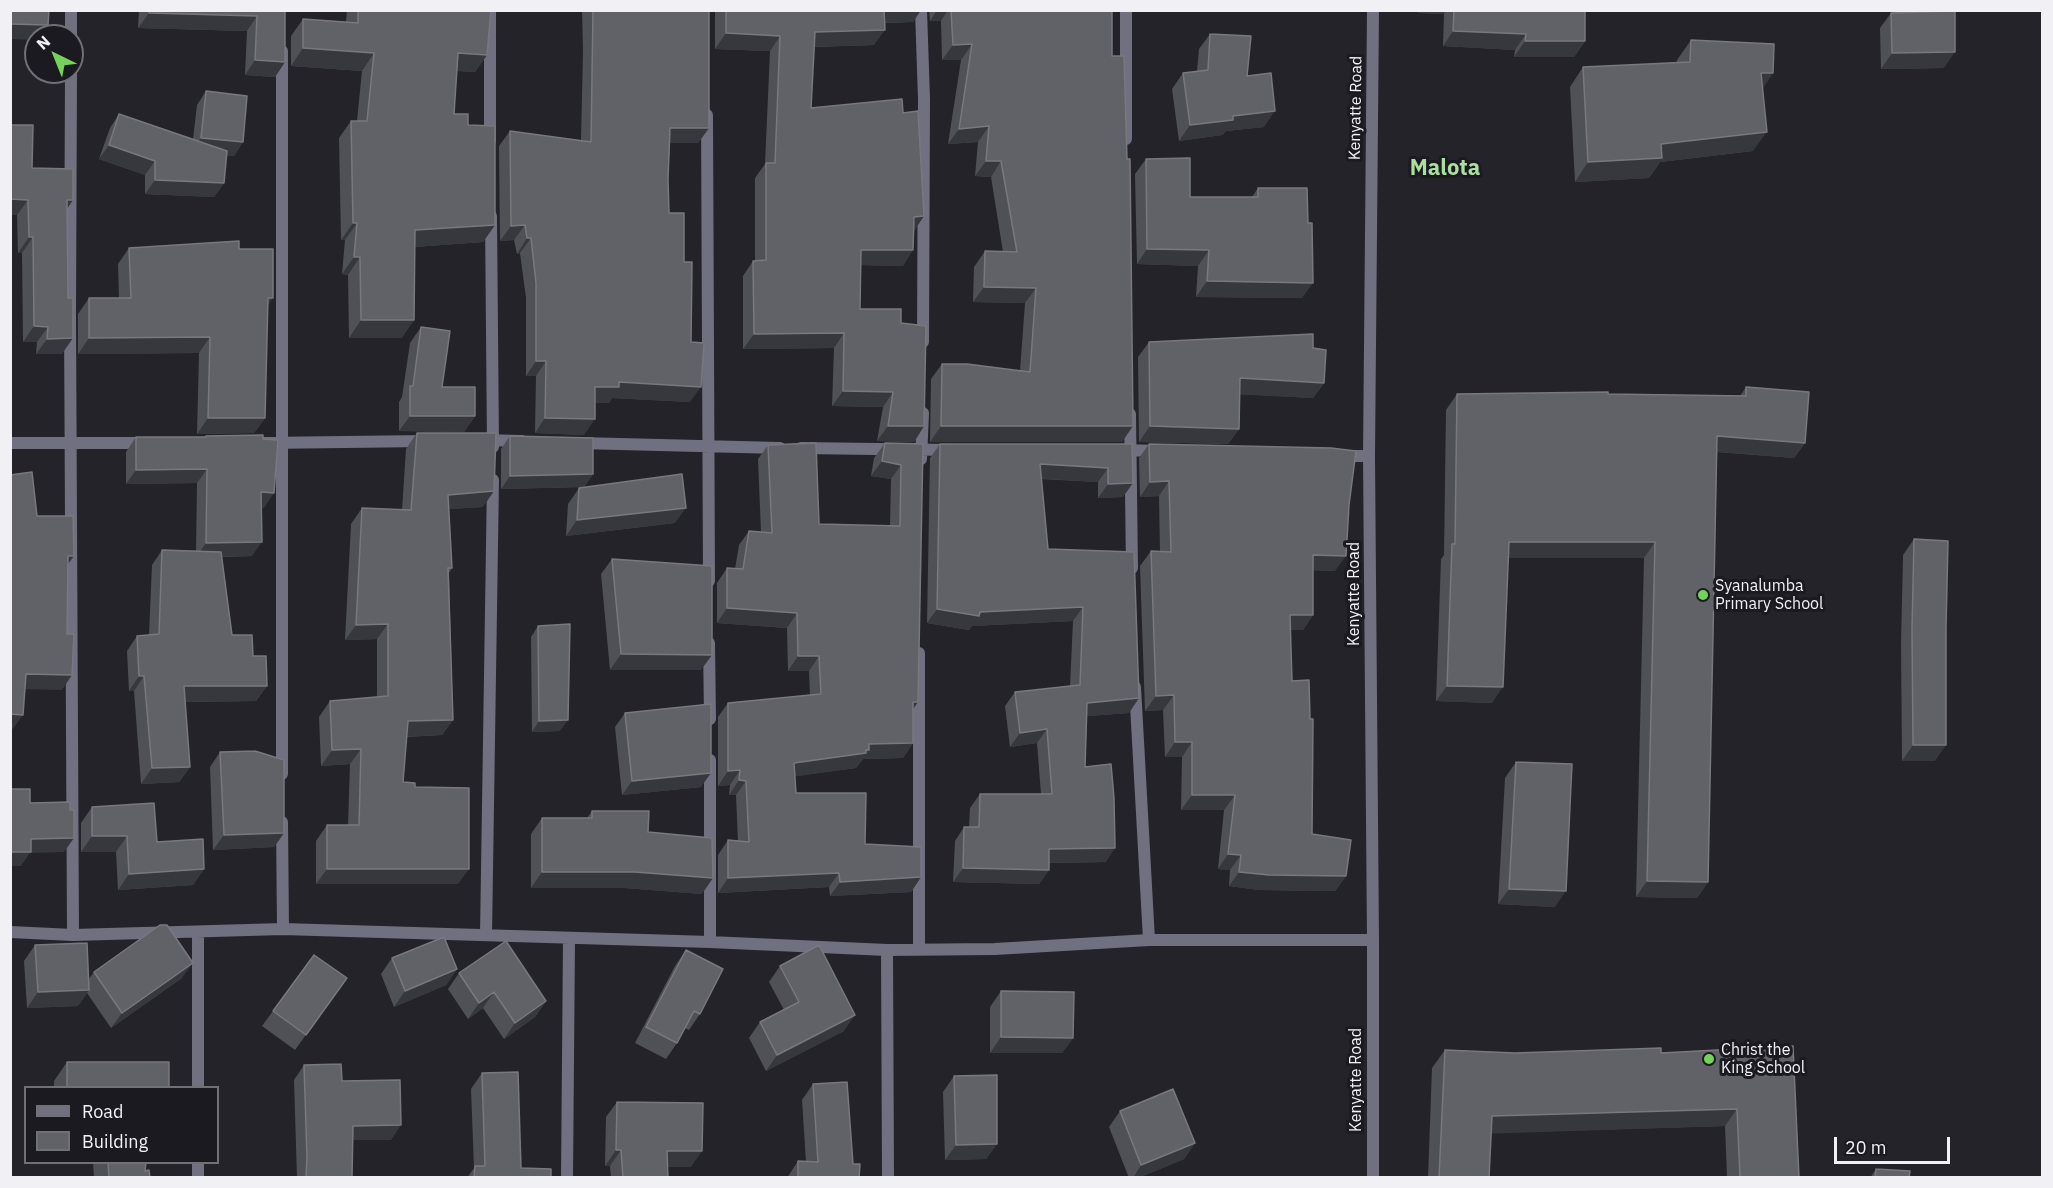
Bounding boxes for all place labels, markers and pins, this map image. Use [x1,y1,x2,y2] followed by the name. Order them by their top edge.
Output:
[1715,576,1823,614] place label: Syanalumba Primary School
[1696,588,1710,602] marker: Syanalumba Primary School
[1721,1040,1805,1078] place label: Christ the King School
[1702,1052,1716,1066] marker: Christ the King School

